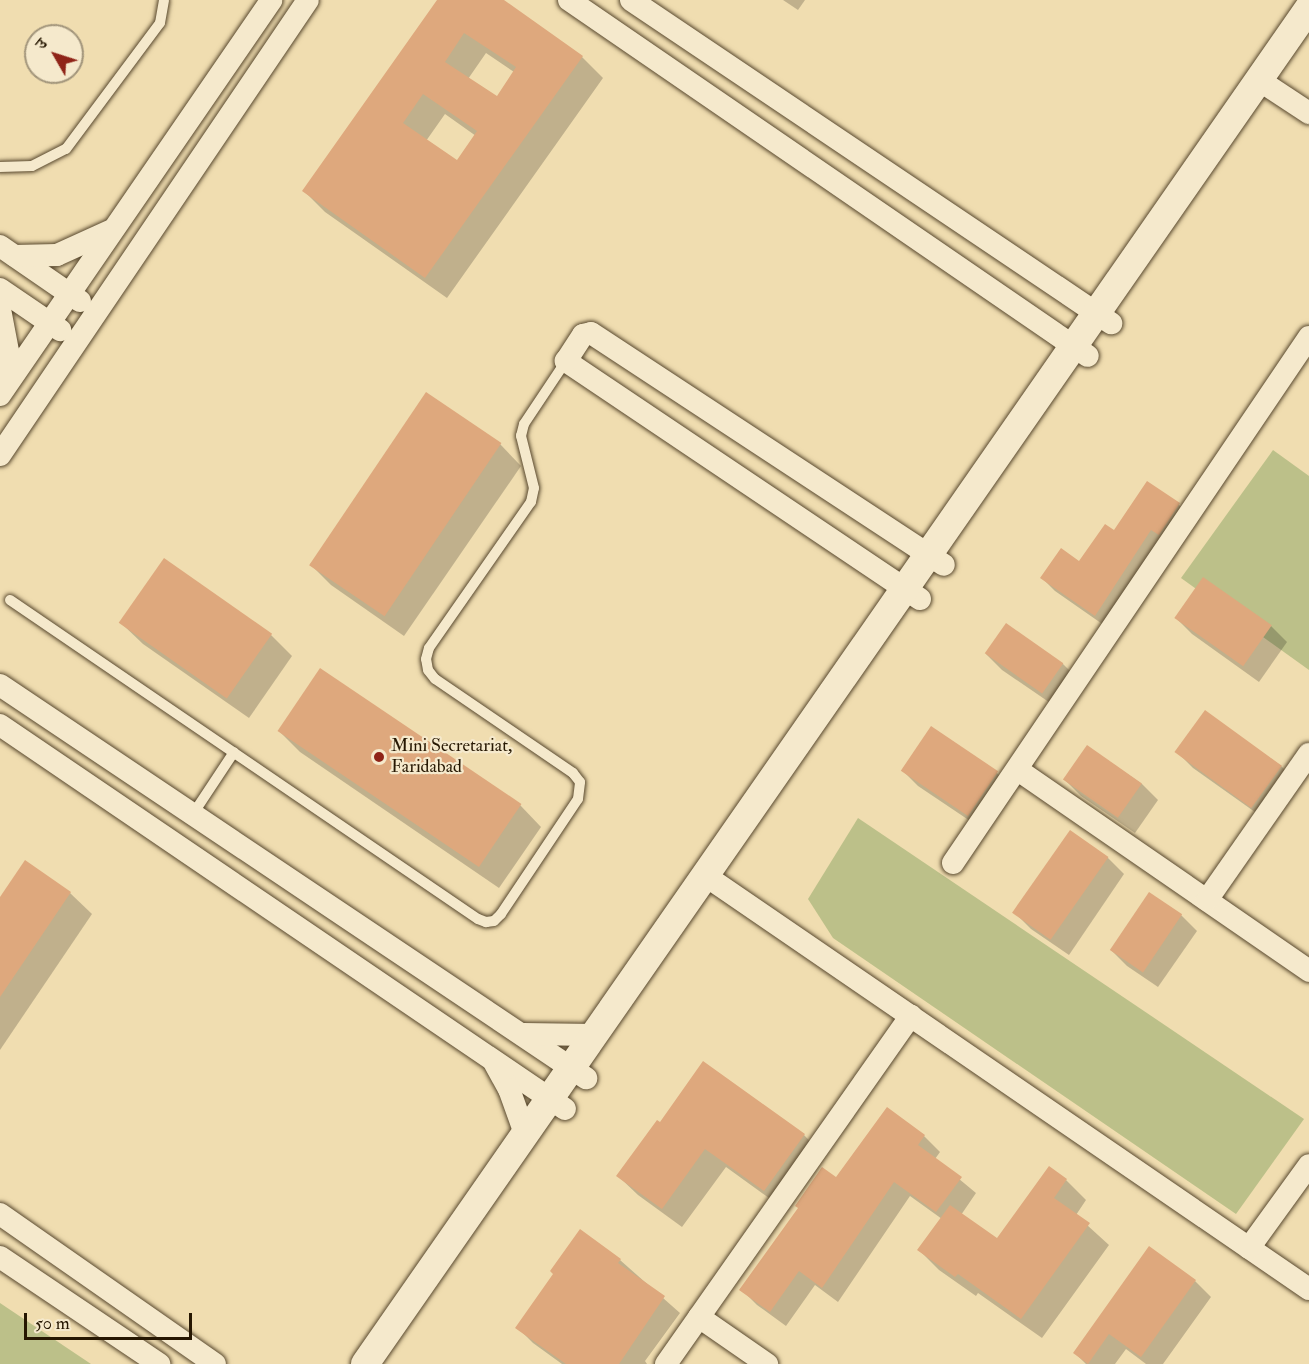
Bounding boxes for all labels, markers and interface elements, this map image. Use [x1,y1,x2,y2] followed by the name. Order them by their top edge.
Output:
[24,24,84,84] north arrow
[31,34,52,53] text: उ
[391,736,512,778] place label: Mini Secretariat, Faridabad
[372,750,386,764] marker: Mini Secretariat, Faridabad
[27,1301,195,1339] scale bar
[35,1312,70,1335] text: 50 m

